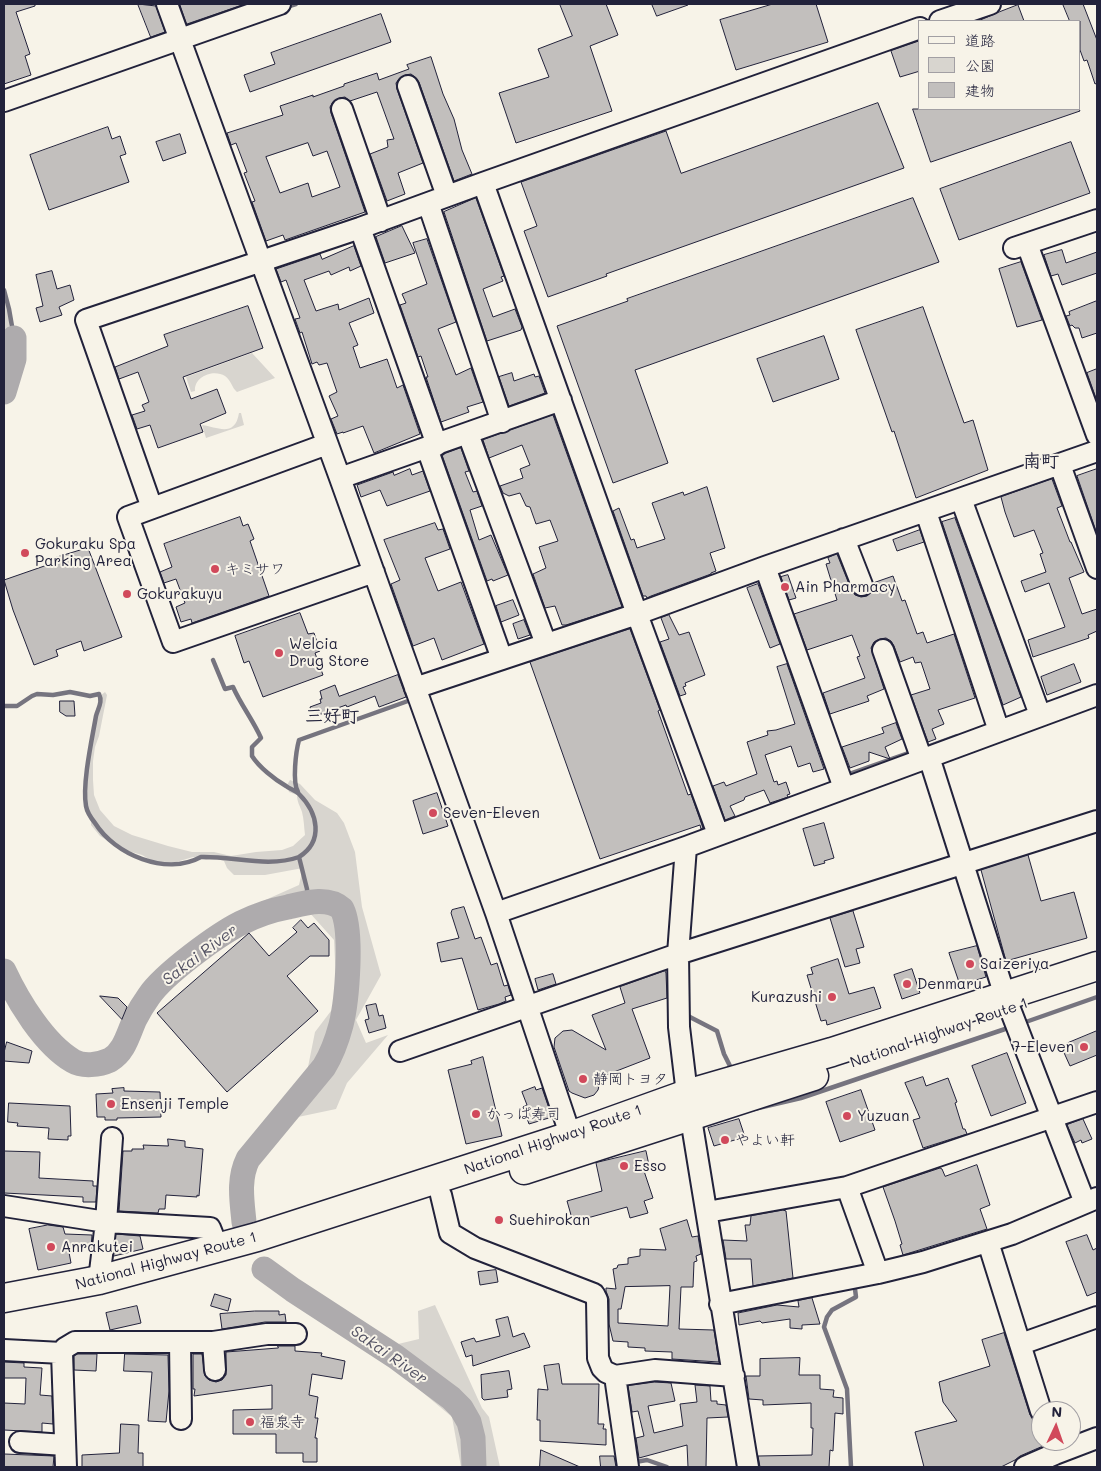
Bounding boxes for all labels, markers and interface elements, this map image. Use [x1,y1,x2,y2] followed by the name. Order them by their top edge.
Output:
[918,20,1081,110] legend
[965,30,995,50] text: 道路
[965,55,995,75] text: 公園
[965,80,995,100] text: 建物
[1023,450,1059,472] district label: 南町
[35,535,136,570] place label: Gokuraku Spa Parking Area
[19,547,31,559] marker: Gokuraku Spa Parking Area
[225,560,285,578] place label: キミサワ
[209,563,221,575] marker: キミサワ
[795,578,896,596] place label: Ain Pharmacy
[779,581,791,593] marker: Ain Pharmacy
[137,585,222,603] place label: Gokurakuyu
[121,588,133,600] marker: Gokurakuyu
[289,635,369,670] place label: Welcia Drug Store
[273,647,285,659] marker: Welcia Drug Store
[305,705,359,727] district label: 三好町
[443,804,540,822] place label: Seven-Eleven
[427,807,439,819] marker: Seven-Eleven
[159,921,241,989] water label: Sakai River
[980,955,1049,973] place label: Saizeriya
[964,958,976,970] marker: Saizeriya
[917,975,982,993] place label: Denmaru
[901,978,913,990] marker: Denmaru
[751,988,822,1006] place label: Kurazushi
[826,991,838,1003] marker: Kurazushi
[848,994,1030,1072] street label: National Highway Route 1
[1012,1038,1074,1056] place label: 7-Eleven
[1078,1041,1090,1053] marker: 7-Eleven
[593,1070,668,1088] place label: 静岡トヨタ
[577,1073,589,1085] marker: 静岡トヨタ
[121,1095,229,1113] place label: Ensenji Temple
[105,1098,117,1110] marker: Ensenji Temple
[462,1101,644,1179] street label: National Highway Route 1
[486,1105,561,1123] place label: かっぱ寿司
[857,1107,909,1125] place label: Yuzuan
[470,1108,482,1120] marker: かっぱ寿司
[841,1110,853,1122] marker: Yuzuan
[735,1131,795,1149] place label: やよい軒
[719,1134,731,1146] marker: やよい軒
[634,1157,666,1175] place label: Esso
[618,1160,630,1172] marker: Esso
[509,1211,590,1229] place label: Suehirokan
[493,1214,505,1226] marker: Suehirokan
[73,1228,259,1294] street label: National Highway Route 1
[61,1238,133,1256] place label: Anrakutei
[45,1241,57,1253] marker: Anrakutei
[347,1322,431,1388] water label: Sakai River
[1031,1401,1081,1451] north arrow
[1051,1402,1063,1421] text: N
[260,1413,305,1431] place label: 福泉寺
[244,1416,256,1428] marker: 福泉寺

